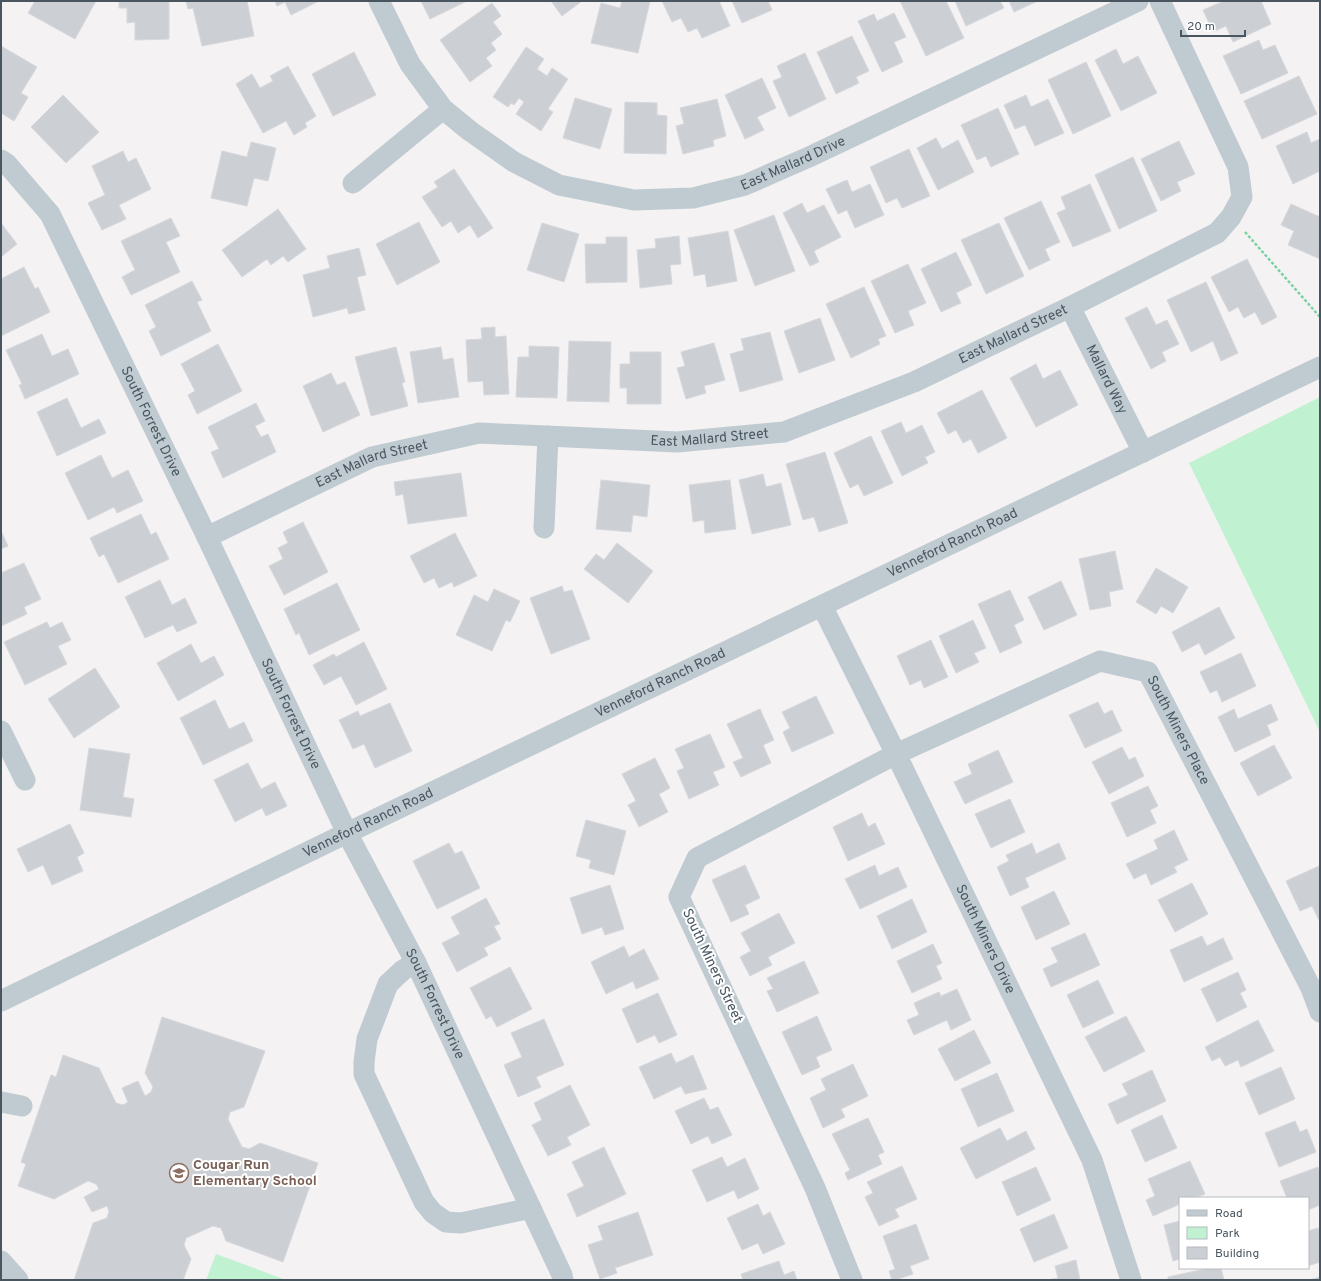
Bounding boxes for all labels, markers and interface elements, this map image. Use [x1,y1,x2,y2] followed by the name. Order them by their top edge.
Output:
[1181,12,1245,38] scale bar
[1187,19,1215,35] text: 20 m
[738,132,848,194] street label: East Mallard Drive
[956,301,1070,368] street label: East Mallard Street
[1082,342,1131,417] street label: Mallard Way
[117,364,185,480] street label: South Forrest Drive
[650,425,770,451] street label: East Mallard Street
[313,436,429,492] street label: East Mallard Street
[884,505,1021,581] street label: Venneford Ranch Road
[592,644,728,721] street label: Venneford Ranch Road
[257,656,324,772] street label: South Forrest Drive
[1143,673,1213,788] street label: South Miners Place
[300,784,436,862] street label: Venneford Ranch Road
[952,882,1019,996] street label: South Miners Drive
[678,906,746,1026] street label: South Miners Street
[401,946,468,1062] street label: South Forrest Drive
[193,1157,317,1190] place label: Cougar Run Elementary School
[168,1162,190,1184] school or university icon: Cougar Run Elementary School
[1179,1197,1309,1269] legend
[1215,1206,1243,1222] text: Road
[1215,1226,1240,1242] text: Park
[1215,1246,1259,1262] text: Building

